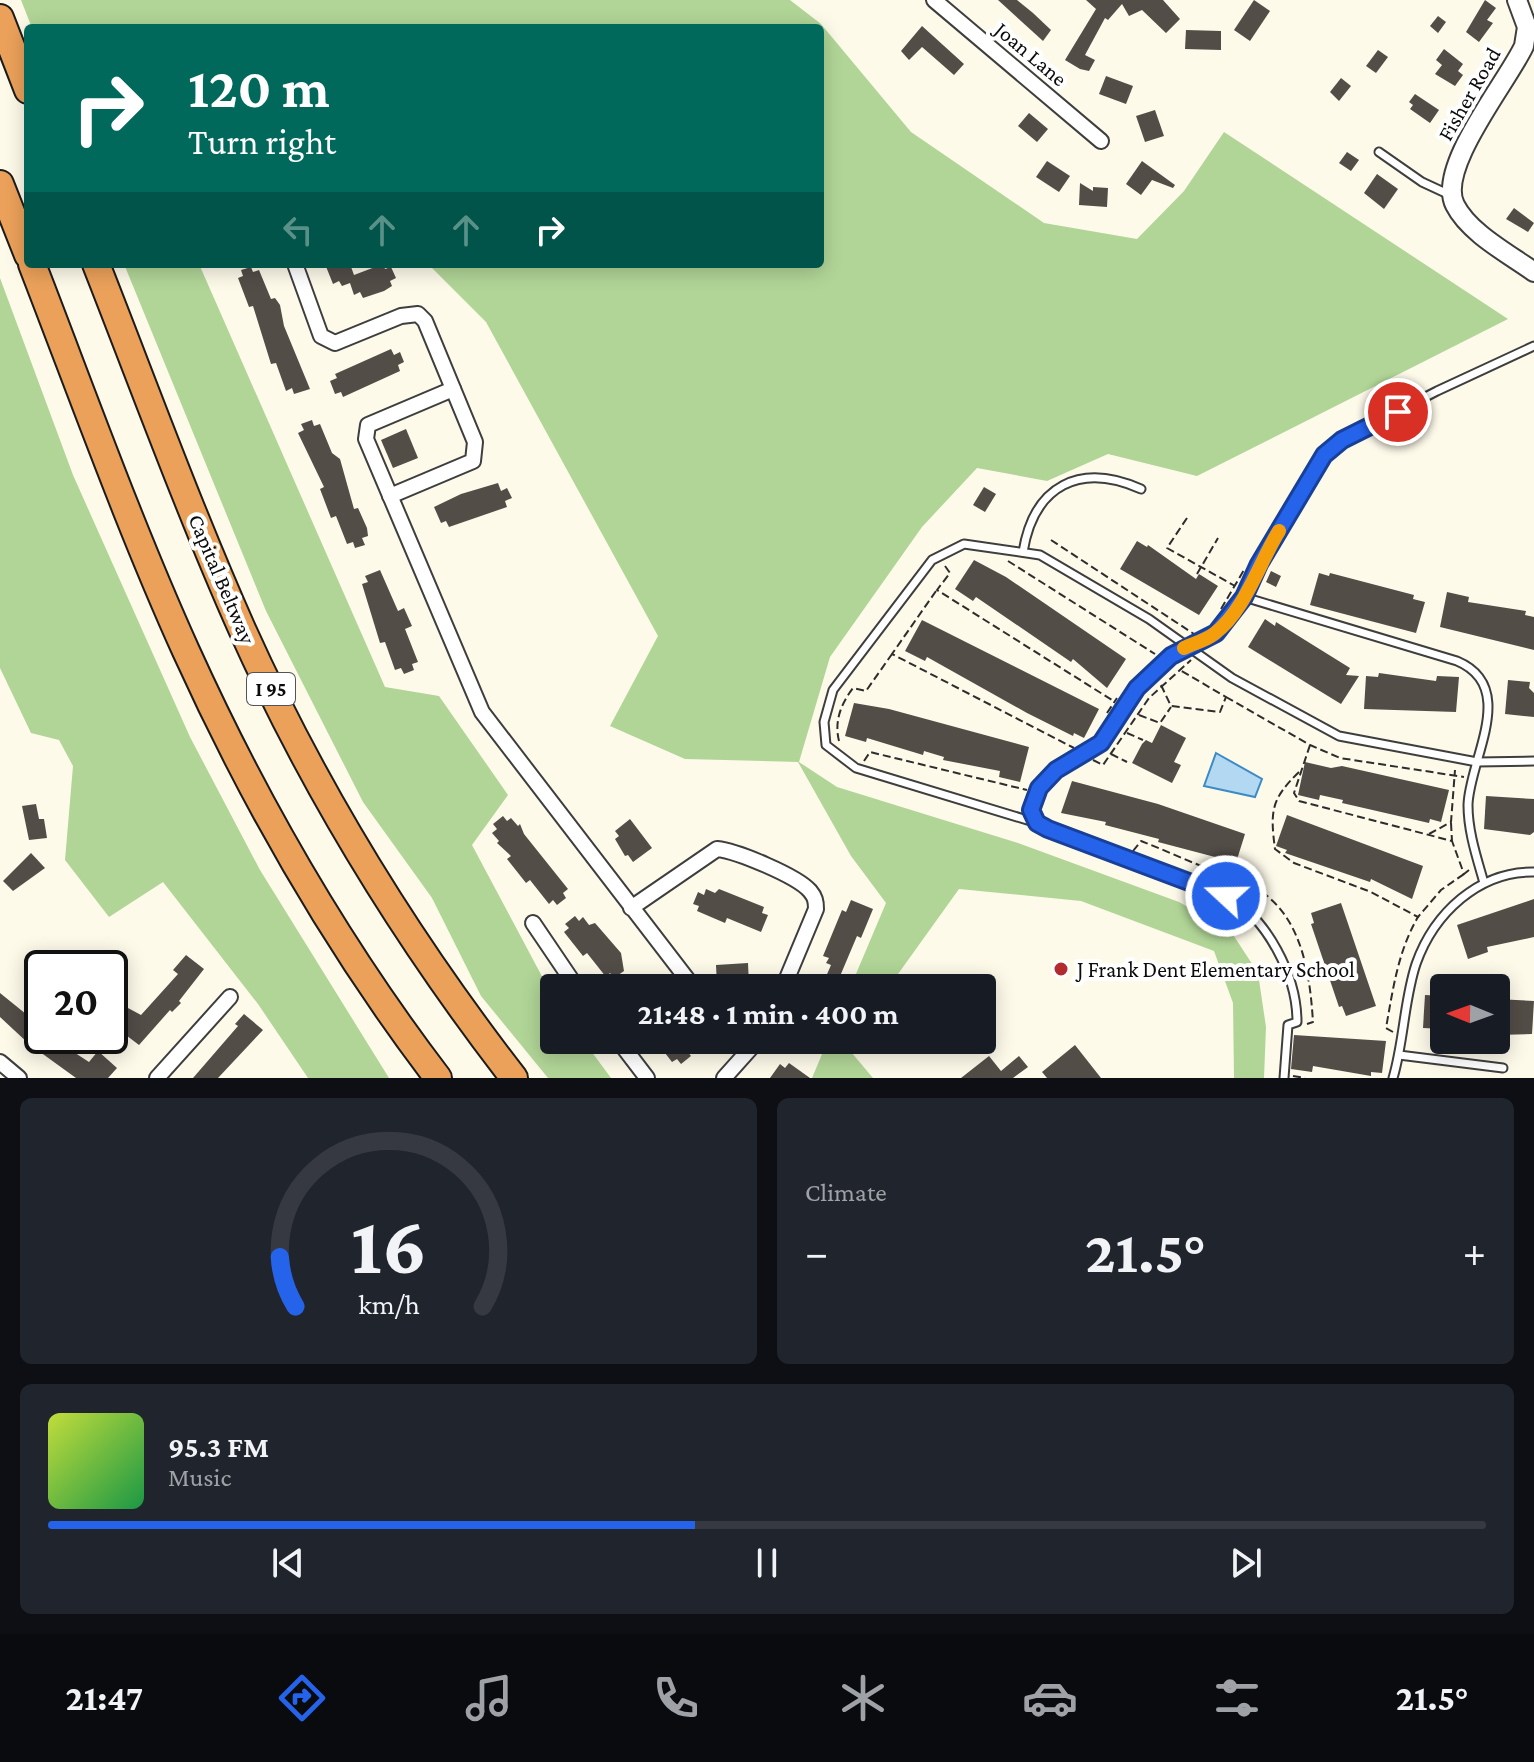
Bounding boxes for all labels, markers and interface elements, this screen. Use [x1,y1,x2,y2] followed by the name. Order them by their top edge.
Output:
[988,15,1072,91] street label: Joan Lane
[1432,43,1506,145] street label: Fisher Road
[56,56,160,160] icon: right
[188,57,330,119] text: 120 m
[188,122,336,162] text: Turn right
[276,208,320,252] icon: left
[360,208,404,252] icon: ahead
[444,208,488,252] icon: ahead
[528,208,572,252] icon: right
[1364,378,1432,446] pin
[1376,390,1420,434] icon: arrive
[183,510,261,648] street label: Capital Beltway
[247,673,295,705] road number: I 95
[1184,854,1268,938] position arrow
[24,950,128,1054] speed limit sign: 20
[1075,957,1355,982] place label: J Frank Dent Elementary School
[1052,960,1070,978] marker: J Frank Dent Elementary School
[1430,974,1510,1054] north arrow
[1430,974,1510,1054] map controls
[637,997,899,1030] text: 21:48 · 1 min · 400 m
[805,1178,887,1207] text: Climate
[350,1198,427,1291] text: 16
[1085,1218,1206,1285] text: 21.5°
[805,1228,828,1276] text: −
[1463,1228,1486,1276] text: +
[358,1288,419,1320] text: km/h
[168,1430,269,1463] text: 95.3 FM
[168,1463,231,1492] text: Music
[266,1541,310,1585] icon: previous
[745,1541,789,1585] icon: pause
[1224,1541,1268,1585] icon: next
[274,1670,330,1726] icon: directions
[461,1670,517,1726] icon: music
[648,1670,704,1726] icon: phone
[835,1670,891,1726] icon: climate
[1022,1670,1078,1726] icon: car
[1209,1670,1265,1726] icon: filters
[65,1678,143,1718] text: 21:47
[1396,1678,1468,1718] text: 21.5°

